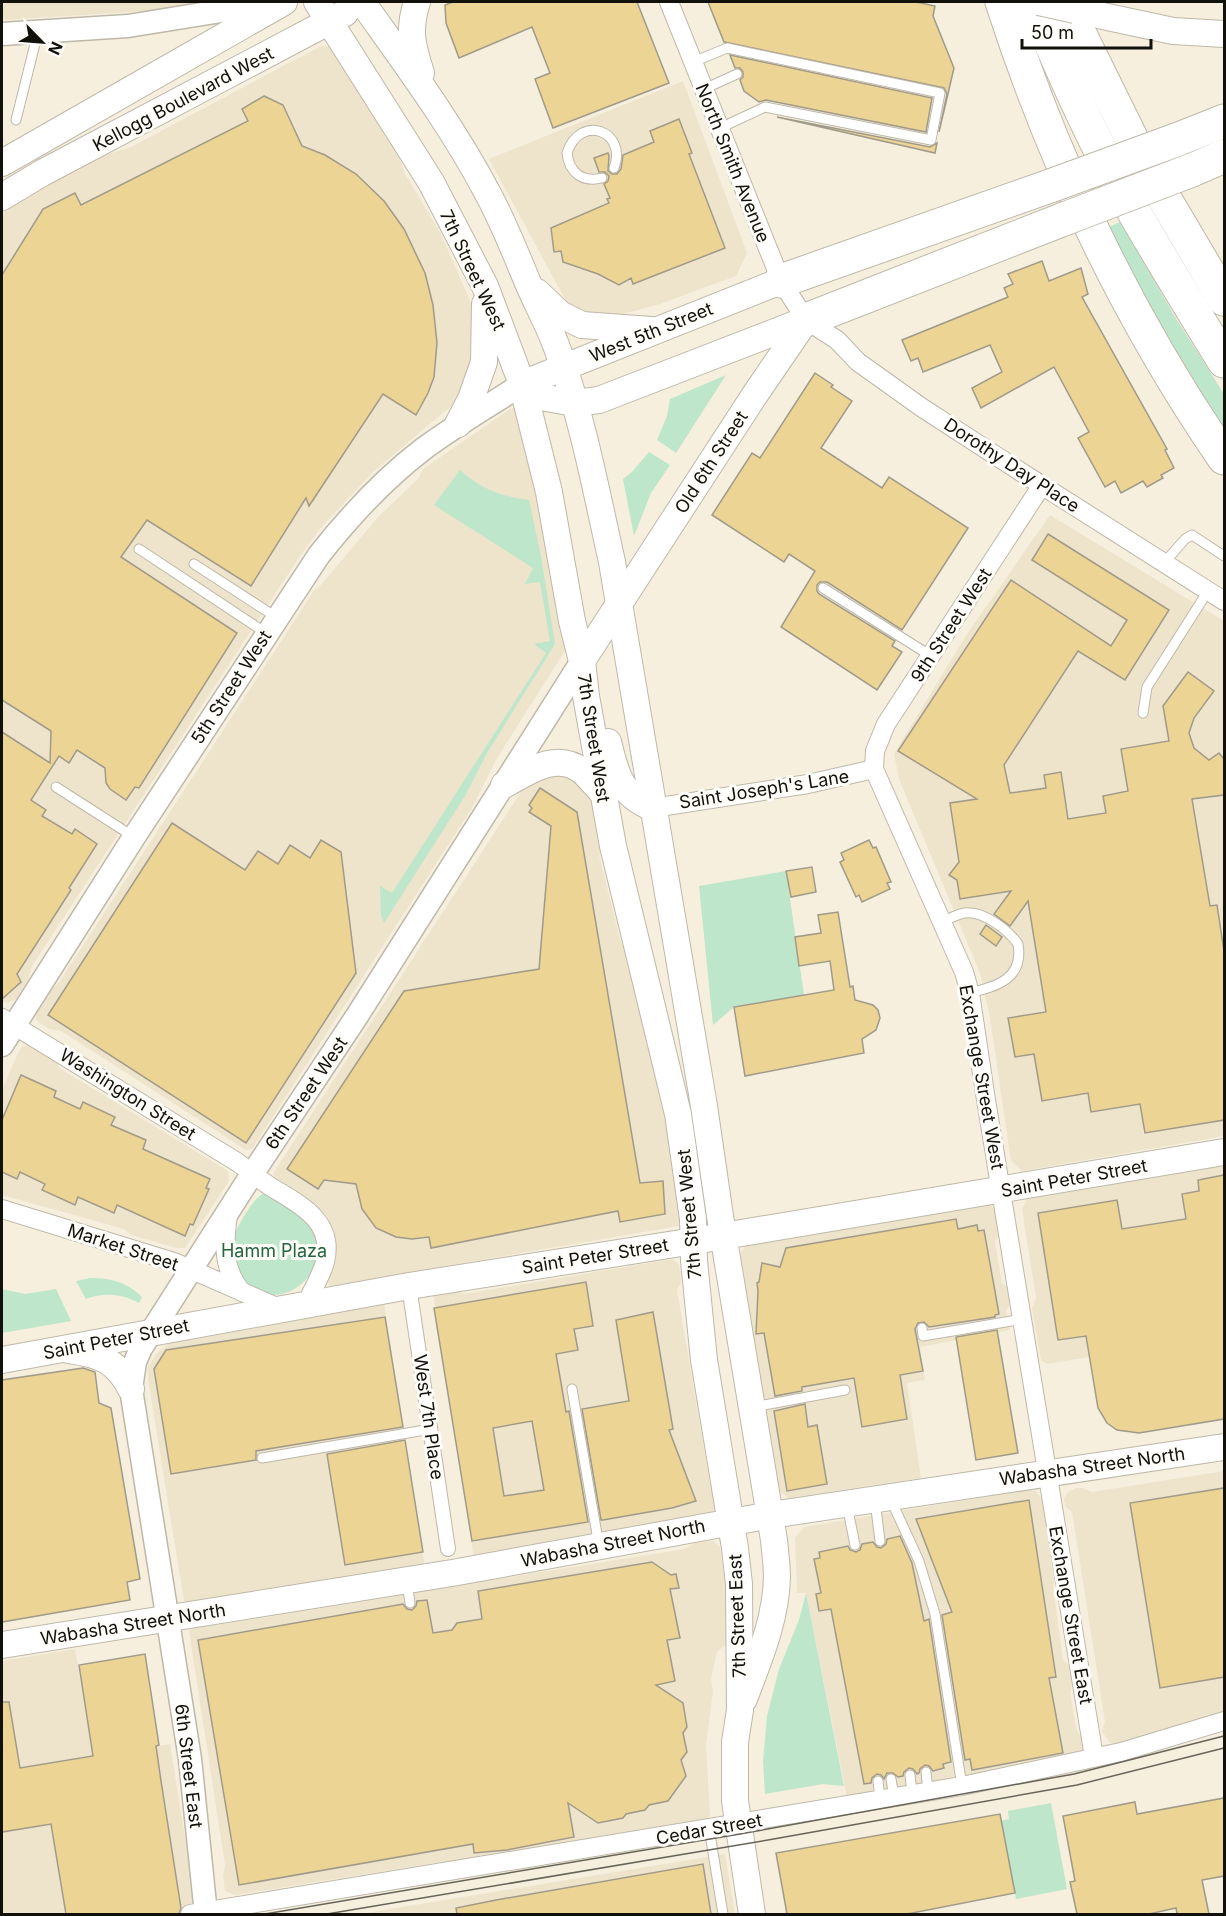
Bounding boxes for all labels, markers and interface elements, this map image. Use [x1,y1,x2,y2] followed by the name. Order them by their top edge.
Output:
[12,12,72,72] north arrow
[1022,12,1151,50] scale bar
[1031,22,1074,43] text: 50 m
[44,39,67,58] text: N
[89,42,277,156] street label: Kellogg Boulevard West
[692,80,774,246] street label: North Smith Avenue
[436,206,510,334] street label: 7th Street West
[586,298,716,366] street label: West 5th Street
[670,407,752,517] street label: Old 6th Street
[940,413,1084,517] street label: Dorothy Day Place
[906,564,996,686] street label: 9th Street West
[186,626,276,748] street label: 5th Street West
[573,672,615,804] street label: 7th Street West
[678,765,850,813] street label: Saint Joseph's Lane
[955,983,1009,1171] street label: Exchange Street West
[261,1033,351,1153] street label: 6th Street West
[56,1044,200,1144] street label: Washington Street
[673,1148,705,1280] street label: 7th Street West
[999,1155,1149,1201] street label: Saint Peter Street
[65,1219,181,1275] street label: Market Street
[520,1234,670,1278] street label: Saint Peter Street
[221,1240,327,1261] park label: Hamm Plaza
[41,1315,191,1363] street label: Saint Peter Street
[410,1353,448,1481] street label: West 7th Place
[998,1443,1186,1489] street label: Wabasha Street North
[519,1515,707,1571] street label: Wabasha Street North
[1045,1524,1097,1706] street label: Exchange Street East
[724,1554,750,1678] street label: 7th Street East
[39,1599,227,1649] street label: Wabasha Street North
[171,1703,207,1829] street label: 6th Street East
[654,1809,764,1849] street label: Cedar Street

